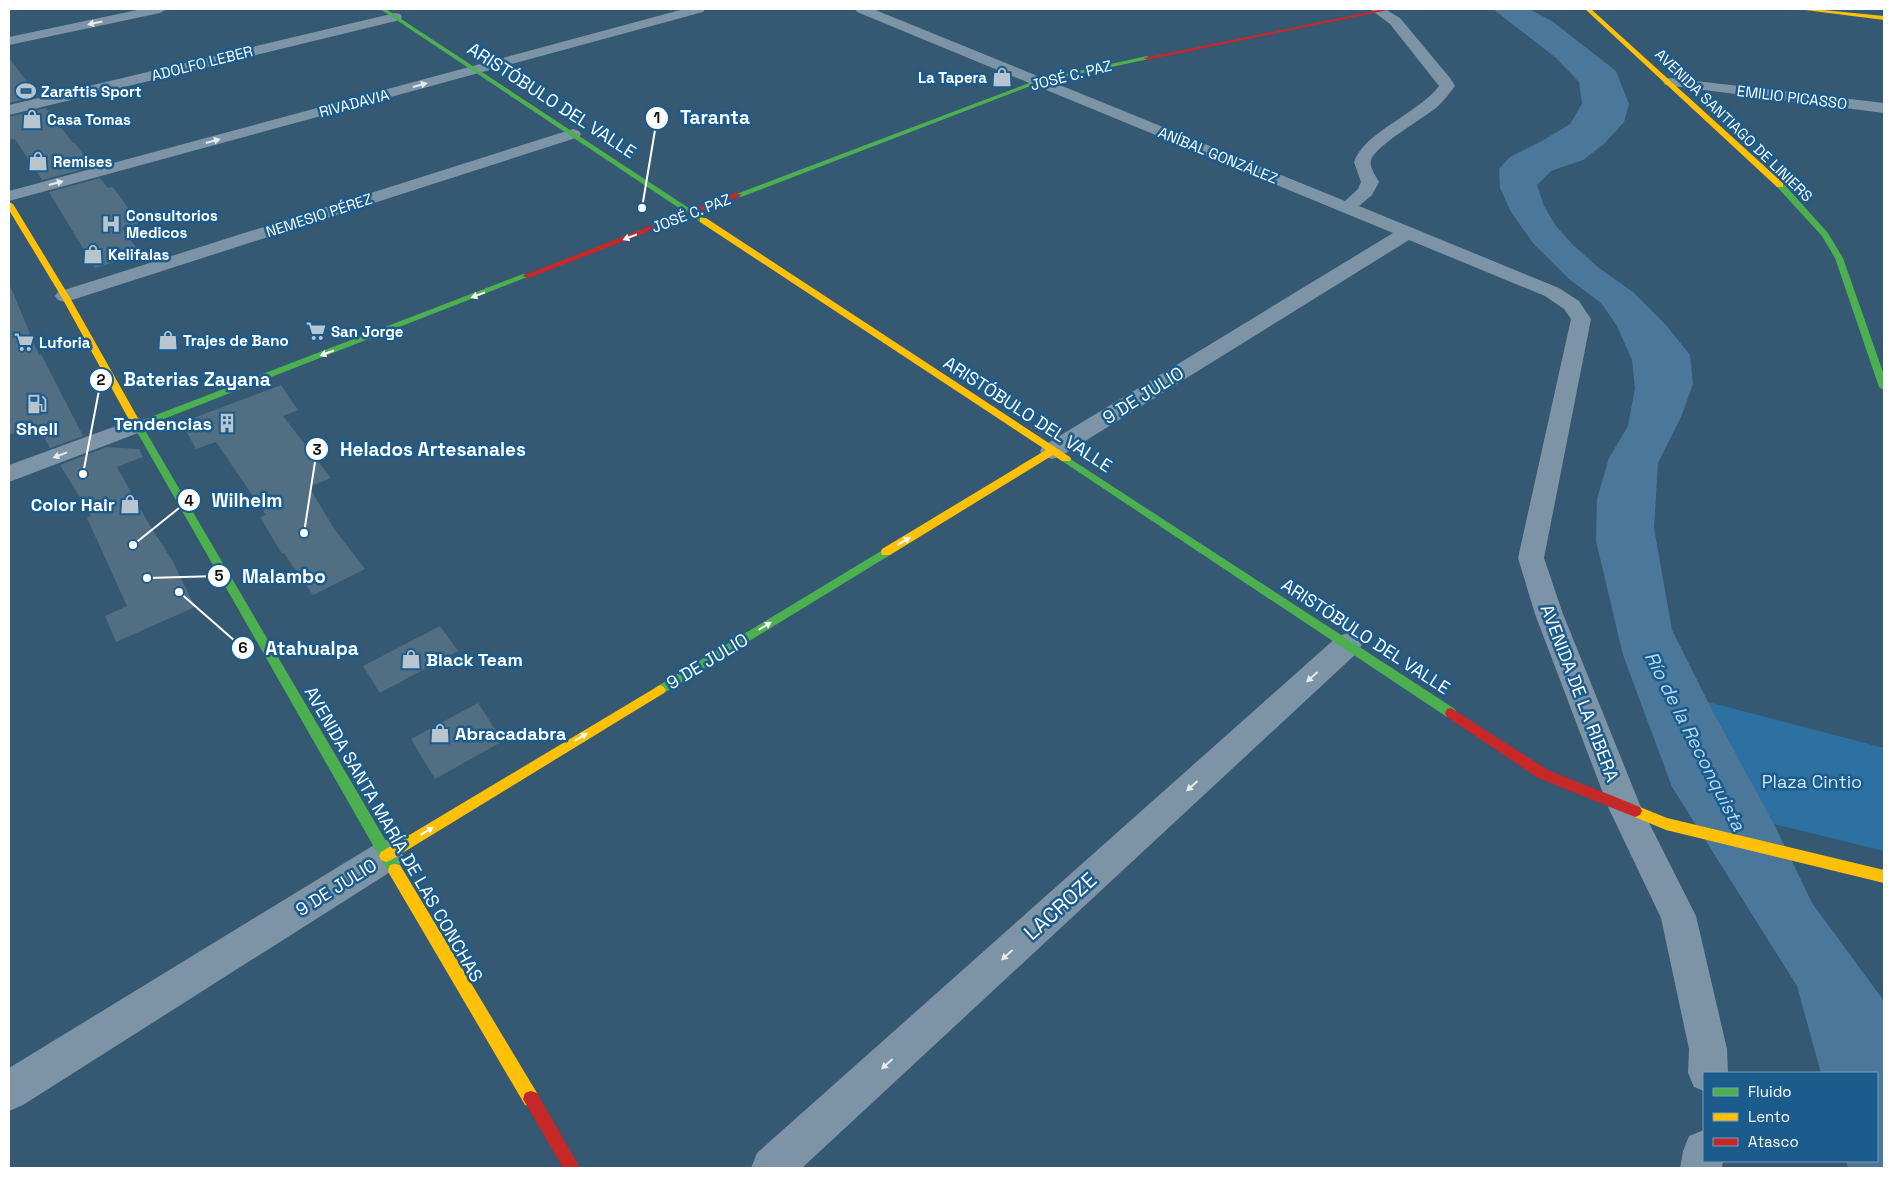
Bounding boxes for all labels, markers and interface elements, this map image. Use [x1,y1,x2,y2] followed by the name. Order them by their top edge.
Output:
[86,19,102,27] one-way arrow
[463,37,641,163] street label: ARISTÓBULO DEL VALLE
[149,41,255,85] street label: ADOLFO LEBER
[1651,45,1817,205] street label: AVENIDA SANTIAGO DE LINIERS
[1028,56,1114,94] street label: JOSÉ C. PAZ
[991,66,1013,88] shop icon: La Tapera
[918,68,987,87] place label: La Tapera
[15,80,37,102] sports icon: Zaraftis Sport
[413,81,428,89] one-way arrow
[1736,81,1848,113] street label: EMILIO PICASSO
[41,82,142,101] place label: Zaraftis Sport
[317,84,392,121] street label: RIVADAVIA
[645,101,760,135] callout: Taranta
[680,105,750,130] text: Taranta
[21,108,43,130] shop icon: Casa Tomas
[654,108,660,127] text: 1
[47,110,131,129] place label: Casa Tomas
[1155,122,1281,188] street label: ANÍBAL GONZÁLEZ
[205,137,220,145] one-way arrow
[27,150,49,172] shop icon: Remises
[53,152,112,171] place label: Remises
[48,179,63,187] one-way arrow
[263,189,375,241] street label: NEMESIO PÉREZ
[649,189,733,237] street label: JOSÉ C. PAZ
[126,206,218,242] place label: Consultorios Medicos
[100,213,122,235] hospital icon: Consultorios Medicos
[623,233,637,241] one-way arrow
[82,243,104,265] shop icon: Kelifalas
[108,245,170,264] place label: Kelifalas
[471,292,486,299] one-way arrow
[305,320,327,342] supermarket icon: San Jorge
[331,322,404,341] place label: San Jorge
[157,329,179,351] shop icon: Trajes de Bano
[13,331,35,353] supermarket icon: Luforia
[183,331,289,350] place label: Trajes de Bano
[39,333,91,352] place label: Luforia
[319,349,334,357] one-way arrow
[939,351,1117,477] street label: ARISTÓBULO DEL VALLE
[1098,361,1188,429] street label: 9 DE JULIO
[88,363,281,397] callout: Baterias Zayana
[123,367,271,392] text: Baterias Zayana
[97,370,106,389] text: 2
[26,393,48,415] fuel station icon: Shell
[114,412,212,435] place label: Tendencias
[216,412,238,434] building icon: Tendencias
[16,417,58,440] place label: Shell
[305,432,536,466] callout: Helados Artesanales
[340,437,526,462] text: Helados Artesanales
[312,440,322,459] text: 3
[52,451,67,459] one-way arrow
[177,483,293,517] callout: Wilhelm
[211,488,283,513] text: Wilhelm
[184,491,194,510] text: 4
[31,493,115,516] place label: Color Hair
[119,493,141,515] shop icon: Color Hair
[897,537,910,546] one-way arrow
[207,559,336,593] callout: Malambo
[242,564,326,589] text: Malambo
[214,566,224,585] text: 5
[1277,573,1455,699] street label: ARISTÓBULO DEL VALLE
[1536,601,1624,785] street label: AVENIDA DE LA RIBERA
[758,621,771,630] one-way arrow
[662,628,752,694] street label: 9 DE JULIO
[230,631,369,665] callout: Atahualpa
[265,636,359,661] text: Atahualpa
[238,638,248,657] text: 6
[1639,647,1751,835] water label: Río de la Reconquista
[400,648,422,670] shop icon: Black Team
[426,648,523,671] place label: Black Team
[1307,671,1319,683] one-way arrow
[300,682,488,986] street label: AVENIDA SANTA MARÍA DE LAS CONCHAS
[429,722,451,744] shop icon: Abracadabra
[455,722,567,745] place label: Abracadabra
[575,733,588,742] one-way arrow
[1762,770,1862,793] park label: Plaza Cintio
[1186,781,1199,792] one-way arrow
[421,826,434,836] one-way arrow
[291,853,381,921] street label: 9 DE JULIO
[1018,866,1102,946] street label: LACROZE
[1001,949,1014,960] one-way arrow
[881,1058,893,1070] one-way arrow
[1703,1072,1878,1162] legend
[1748,1082,1792,1101] text: Fluido
[1748,1107,1790,1126] text: Lento
[1748,1132,1799,1151] text: Atasco

